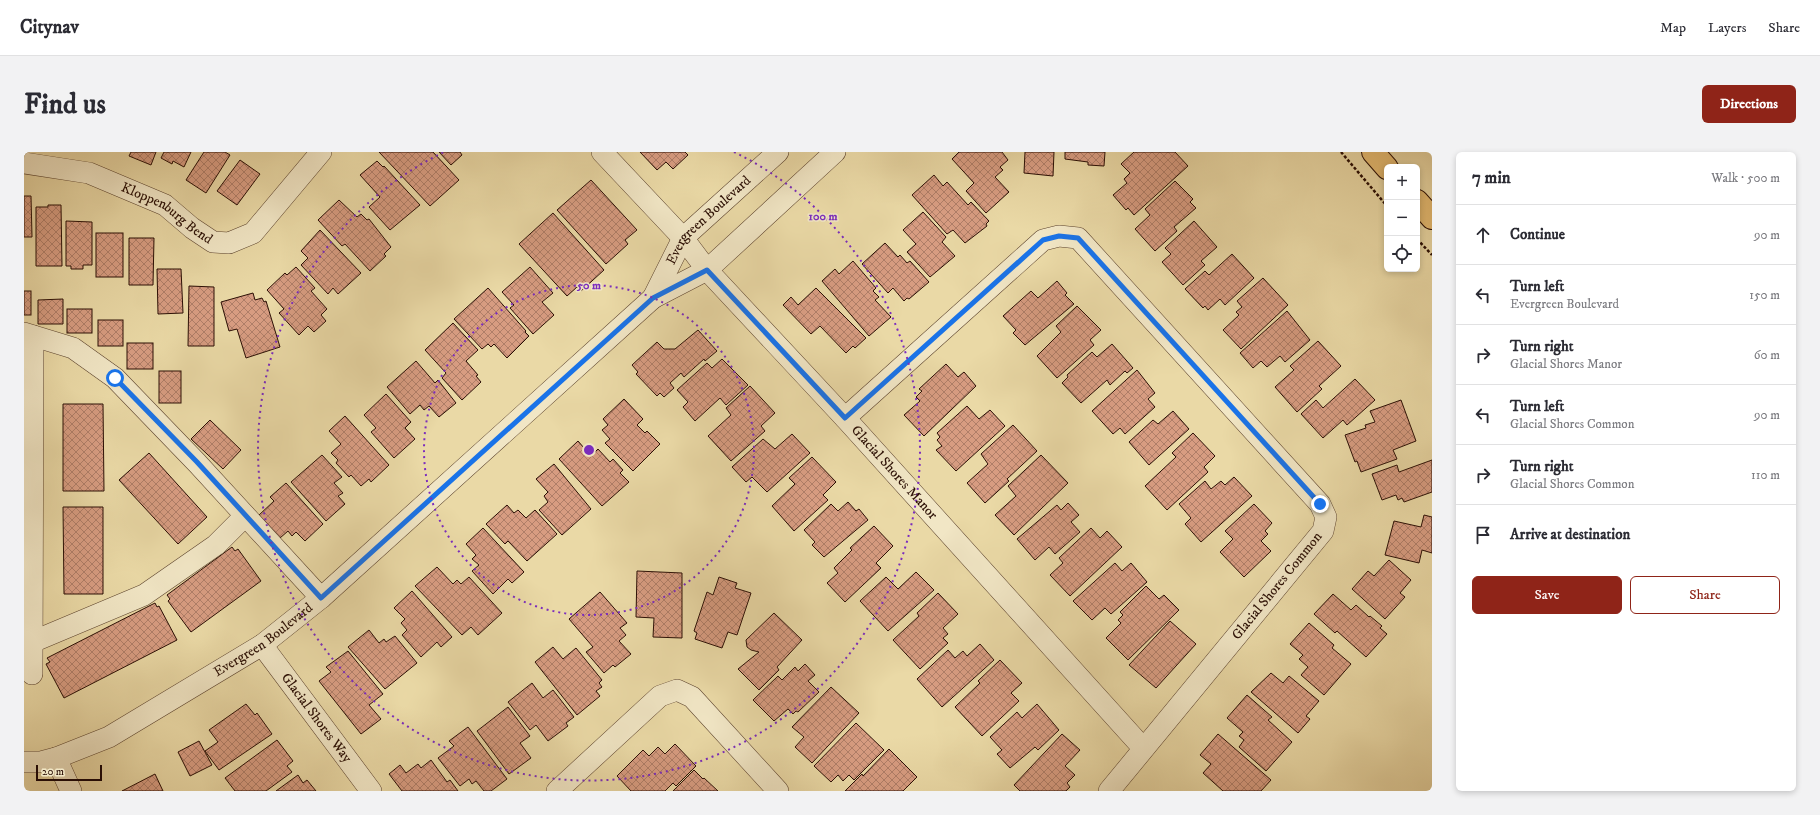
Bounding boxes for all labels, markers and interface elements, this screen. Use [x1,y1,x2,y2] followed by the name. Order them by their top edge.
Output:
[20,16,79,39] text: Citynav
[1660,19,1686,37] text: Map
[1708,19,1746,37] text: Layers
[1768,19,1800,37] text: Share
[1702,85,1796,123] button: Directions
[24,87,106,122] text: Find us
[1384,164,1420,272] map controls
[1384,164,1420,200] button: +
[1472,167,1511,189] text: 7 min
[1711,170,1780,186] text: Walk · 500 m
[662,172,755,268] street label: Evergreen Boulevard
[118,179,216,248] street label: Kloppenburg Bend
[1384,200,1420,236] button: −
[809,209,837,224] text: 100 m
[1472,224,1494,246] icon: ahead
[1510,225,1565,244] text: Continue
[1754,227,1780,243] text: 90 m
[1384,236,1420,272] button: locate
[1510,277,1564,296] text: Turn left
[576,278,601,293] text: 50 m
[1472,284,1494,306] icon: left
[1749,287,1780,303] text: 150 m
[1510,296,1619,312] text: Evergreen Boulevard
[1510,337,1573,356] text: Turn right
[1472,344,1494,366] icon: right
[1754,347,1780,363] text: 60 m
[1510,356,1622,372] text: Glacial Shores Manor
[106,369,124,387] route start
[1510,397,1564,416] text: Turn left
[1472,404,1494,426] icon: left
[1754,407,1780,423] text: 90 m
[1510,416,1634,432] text: Glacial Shores Common
[847,422,942,524] street label: Glacial Shores Manor
[582,443,596,457] centre of rings
[1510,457,1573,476] text: Turn right
[1472,464,1494,486] icon: right
[1751,467,1780,483] text: 110 m
[1510,476,1634,492] text: Glacial Shores Common
[1311,495,1329,513] route end
[1472,524,1494,546] icon: arrive
[1510,525,1630,544] text: Arrive at destination
[1228,528,1327,644] street label: Glacial Shores Common
[1472,576,1622,614] button: Save
[1630,576,1780,614] button: Share
[210,599,317,681] street label: Evergreen Boulevard
[277,669,356,767] street label: Glacial Shores Way
[36,763,102,782] scale bar
[42,765,64,779] text: 20 m

